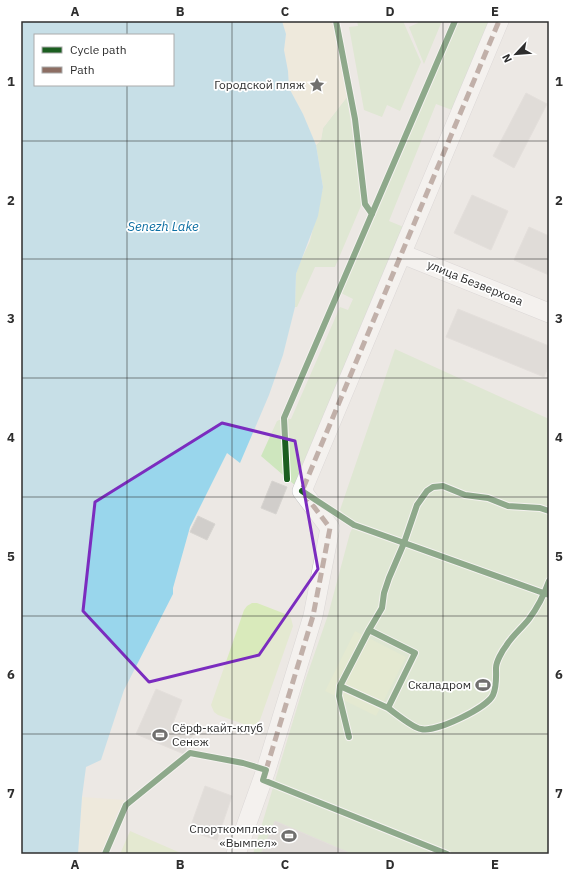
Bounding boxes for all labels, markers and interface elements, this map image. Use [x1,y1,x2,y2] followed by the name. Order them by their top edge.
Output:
[71,3,80,20] text: A
[176,3,185,20] text: B
[281,3,290,20] text: C
[385,3,395,20] text: D
[491,3,499,20] text: E
[34,34,174,86] legend
[496,34,536,74] north arrow
[70,42,127,57] text: Cycle path
[499,52,515,65] text: N
[70,62,95,77] text: Path
[7,73,15,90] text: 1
[555,73,563,90] text: 1
[308,76,326,94] place icon: Городской пляж
[214,77,305,92] place label: Городской пляж
[7,192,15,209] text: 2
[555,192,563,209] text: 2
[127,218,199,235] water label: Senezh Lake
[425,256,526,309] street label: улица Безверхова
[7,310,15,327] text: 3
[555,310,563,327] text: 3
[7,429,15,446] text: 4
[555,429,563,446] text: 4
[7,548,15,565] text: 5
[555,548,563,565] text: 5
[7,666,15,683] text: 6
[555,666,563,683] text: 6
[474,676,492,694] sports icon: Скаладром
[408,677,471,692] place label: Скаладром
[172,720,263,749] place label: Сёрф-кайт-клуб Сенеж
[151,726,169,744] sports icon: Сёрф-кайт-клуб Сенеж
[7,785,15,802] text: 7
[555,785,563,802] text: 7
[189,821,277,850] place label: Спорткомплекс «Вымпел»
[280,827,298,845] sports icon: Спорткомплекс «Вымпел»
[71,856,80,873] text: A
[176,856,185,873] text: B
[281,856,290,873] text: C
[385,856,395,873] text: D
[491,856,499,873] text: E

